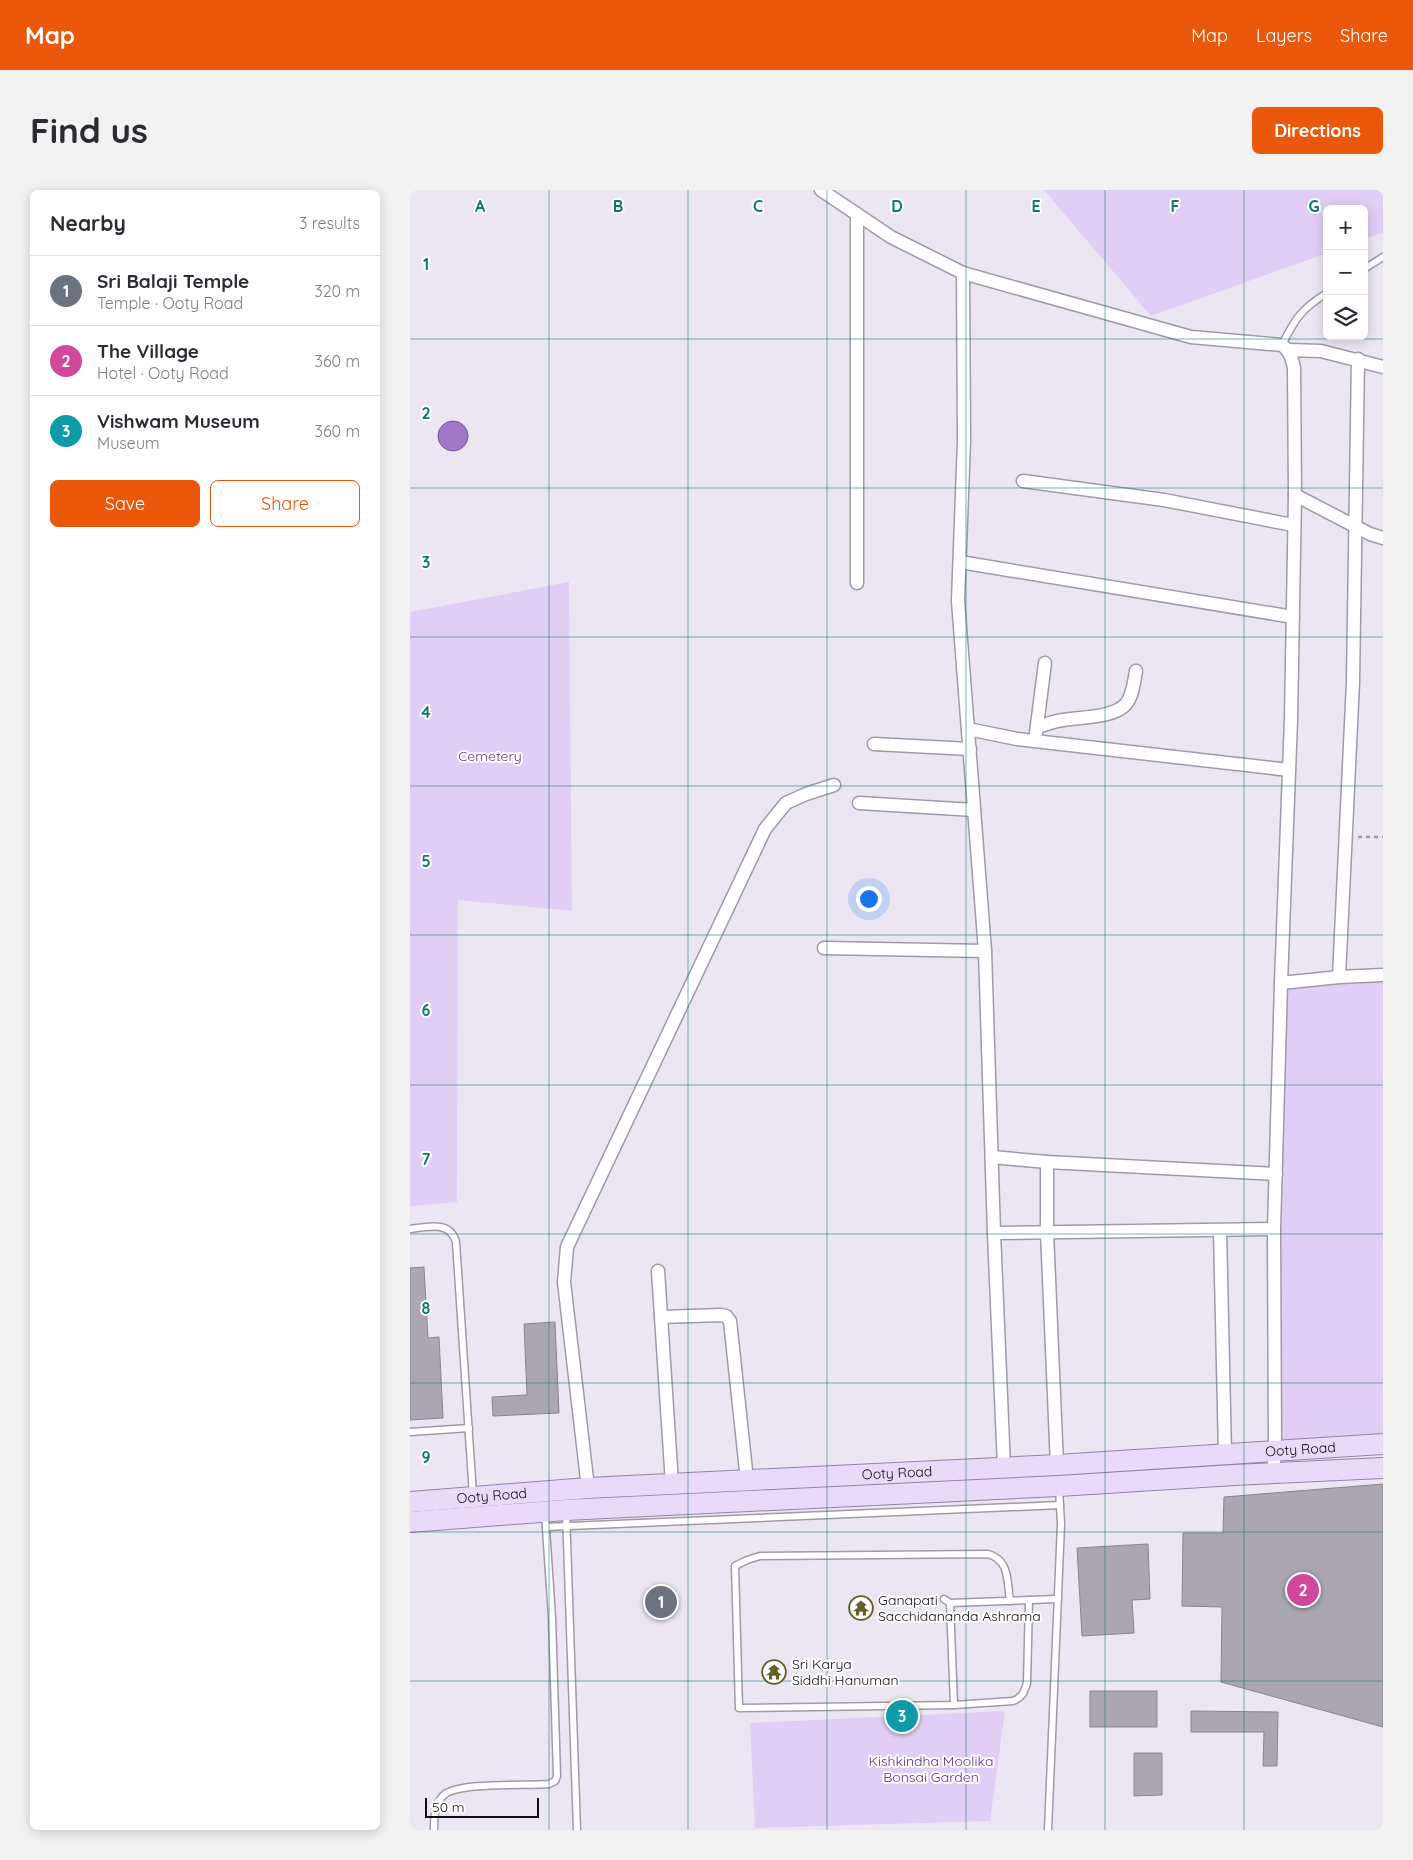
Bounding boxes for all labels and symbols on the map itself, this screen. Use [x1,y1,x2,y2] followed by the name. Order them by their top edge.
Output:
[475,196,486,216] text: A
[613,196,623,216] text: B
[753,196,763,216] text: C
[891,196,903,216] text: D
[1031,196,1041,216] text: E
[1171,196,1180,216] text: F
[1308,196,1320,216] text: G
[423,254,429,274] text: 1
[421,403,431,423] text: 2
[422,552,430,572] text: 3
[421,702,431,722] text: 4
[458,747,522,765] park label: Cemetery
[421,851,431,871] text: 5
[856,886,882,912] your location
[422,1000,431,1020] text: 6
[422,1149,431,1169] text: 7
[422,1298,431,1318] text: 8
[1265,1438,1336,1461] street label: Ooty Road
[421,1447,431,1467] text: 9
[861,1462,933,1484] street label: Ooty Road
[456,1484,528,1507] street label: Ooty Road
[1287,1571,1319,1609] pin: 2
[645,1583,677,1621] pin: 1
[878,1591,1041,1625] place label: Ganapati Sacchidananda Ashrama
[848,1595,874,1621] temple icon: Ganapati Sacchidananda Ashrama
[792,1655,899,1689] place label: Sri Karya Siddhi Hanuman
[761,1659,787,1685] temple icon: Sri Karya Siddhi Hanuman
[886,1697,918,1735] pin: 3
[869,1752,993,1786] park label: Kishkindha Moolika Bonsai Garden
[425,1795,539,1818] scale bar

